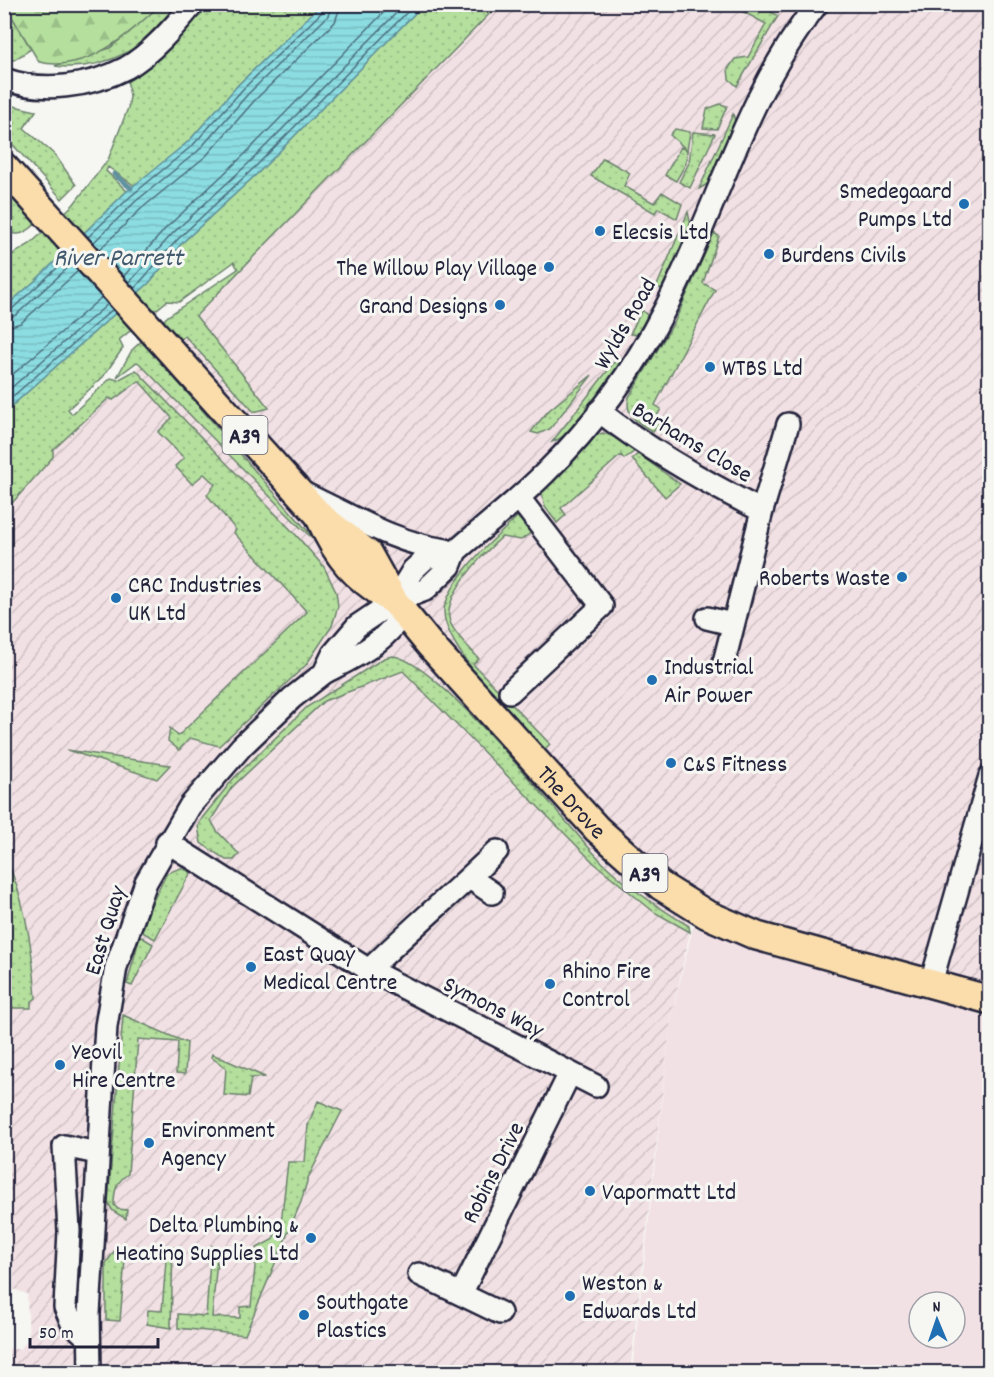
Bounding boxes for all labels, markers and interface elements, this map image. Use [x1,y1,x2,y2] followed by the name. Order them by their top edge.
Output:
[839,176,952,238] place label: Smedegaard Pumps Ltd
[957,197,971,211] marker: Smedegaard Pumps Ltd
[612,217,709,251] place label: Elecsis Ltd
[593,224,607,238] marker: Elecsis Ltd
[781,240,907,274] place label: Burdens Civils
[53,241,185,278] water label: River Parrett
[762,247,776,261] marker: Burdens Civils
[336,253,537,287] place label: The Willow Play Village
[542,260,556,274] marker: The Willow Play Village
[587,272,667,377] street label: Wylds Road
[359,291,488,325] place label: Grand Designs
[493,298,507,312] marker: Grand Designs
[722,353,803,387] place label: WTBS Ltd
[703,360,717,374] marker: WTBS Ltd
[625,394,758,493] street label: Barhams Close
[222,416,268,454] road number: A39
[759,563,890,597] place label: Roberts Waste
[128,570,262,632] place label: CRC Industries UK Ltd
[895,570,909,584] marker: Roberts Waste
[109,591,123,605] marker: CRC Industries UK Ltd
[664,652,754,714] place label: Industrial Air Power
[645,673,659,687] marker: Industrial Air Power
[683,749,787,783] place label: C&S Fitness
[664,756,678,770] marker: C&S Fitness
[527,759,612,849] street label: The Drove
[622,854,668,892] road number: A39
[77,881,137,980] street label: East Quay
[263,939,397,1001] place label: East Quay Medical Centre
[562,956,651,1018] place label: Rhino Fire Control
[244,960,258,974] marker: East Quay Medical Centre
[436,969,550,1049] street label: Symons Way
[543,977,557,991] marker: Rhino Fire Control
[72,1037,175,1099] place label: Yeovil Hire Centre
[53,1058,67,1072] marker: Yeovil Hire Centre
[161,1115,275,1177] place label: Environment Agency
[455,1117,535,1230] street label: Robins Drive
[142,1136,156,1150] marker: Environment Agency
[602,1177,736,1211] place label: Vapormatt Ltd
[583,1184,597,1198] marker: Vapormatt Ltd
[115,1210,299,1272] place label: Delta Plumbing & Heating Supplies Ltd
[304,1231,318,1245] marker: Delta Plumbing & Heating Supplies Ltd
[582,1268,697,1330] place label: Weston & Edwards Ltd
[316,1287,409,1349] place label: Southgate Plastics
[563,1289,577,1303] marker: Weston & Edwards Ltd
[907,1290,967,1350] north arrow
[932,1296,941,1319] text: N
[297,1308,311,1322] marker: Southgate Plastics
[30,1311,158,1349] scale bar
[39,1322,74,1347] text: 50 m

